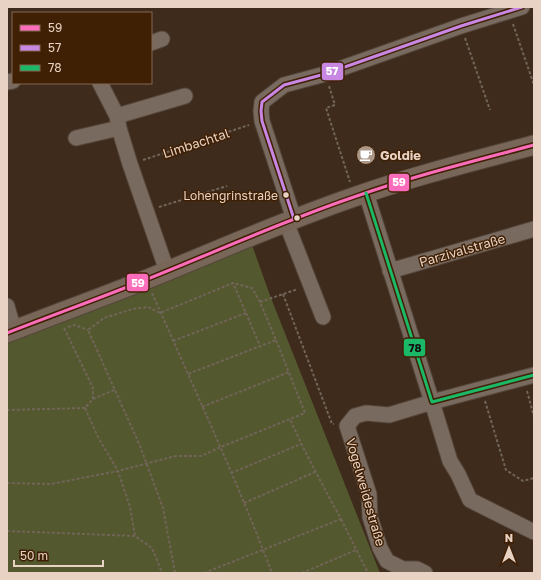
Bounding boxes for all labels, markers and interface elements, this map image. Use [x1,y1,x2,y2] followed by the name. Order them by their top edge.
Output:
[12,12,152,84] legend
[48,20,62,35] text: 59
[48,40,61,55] text: 57
[48,60,62,75] text: 78
[321,62,344,81] line badge: 57
[326,64,338,77] text: 57
[161,125,231,161] street label: Limbachtal
[355,144,377,166] cafe icon: Goldie
[380,147,421,163] place label: Goldie
[388,173,410,192] line badge: 59
[392,175,406,188] text: 59
[183,188,278,203] place label: Lohengrinstraße
[281,190,291,200] marker: Lohengrinstraße
[292,213,302,223] unlabelled marker
[417,230,507,270] street label: Parzivalstraße
[126,273,149,292] line badge: 59
[131,276,145,289] text: 59
[403,338,426,357] line badge: 78
[408,341,422,354] text: 78
[343,436,389,548] street label: Vogelweidestraße
[489,528,529,568] north arrow
[505,531,513,544] text: N
[14,542,103,568] scale bar
[20,548,48,563] text: 50 m

